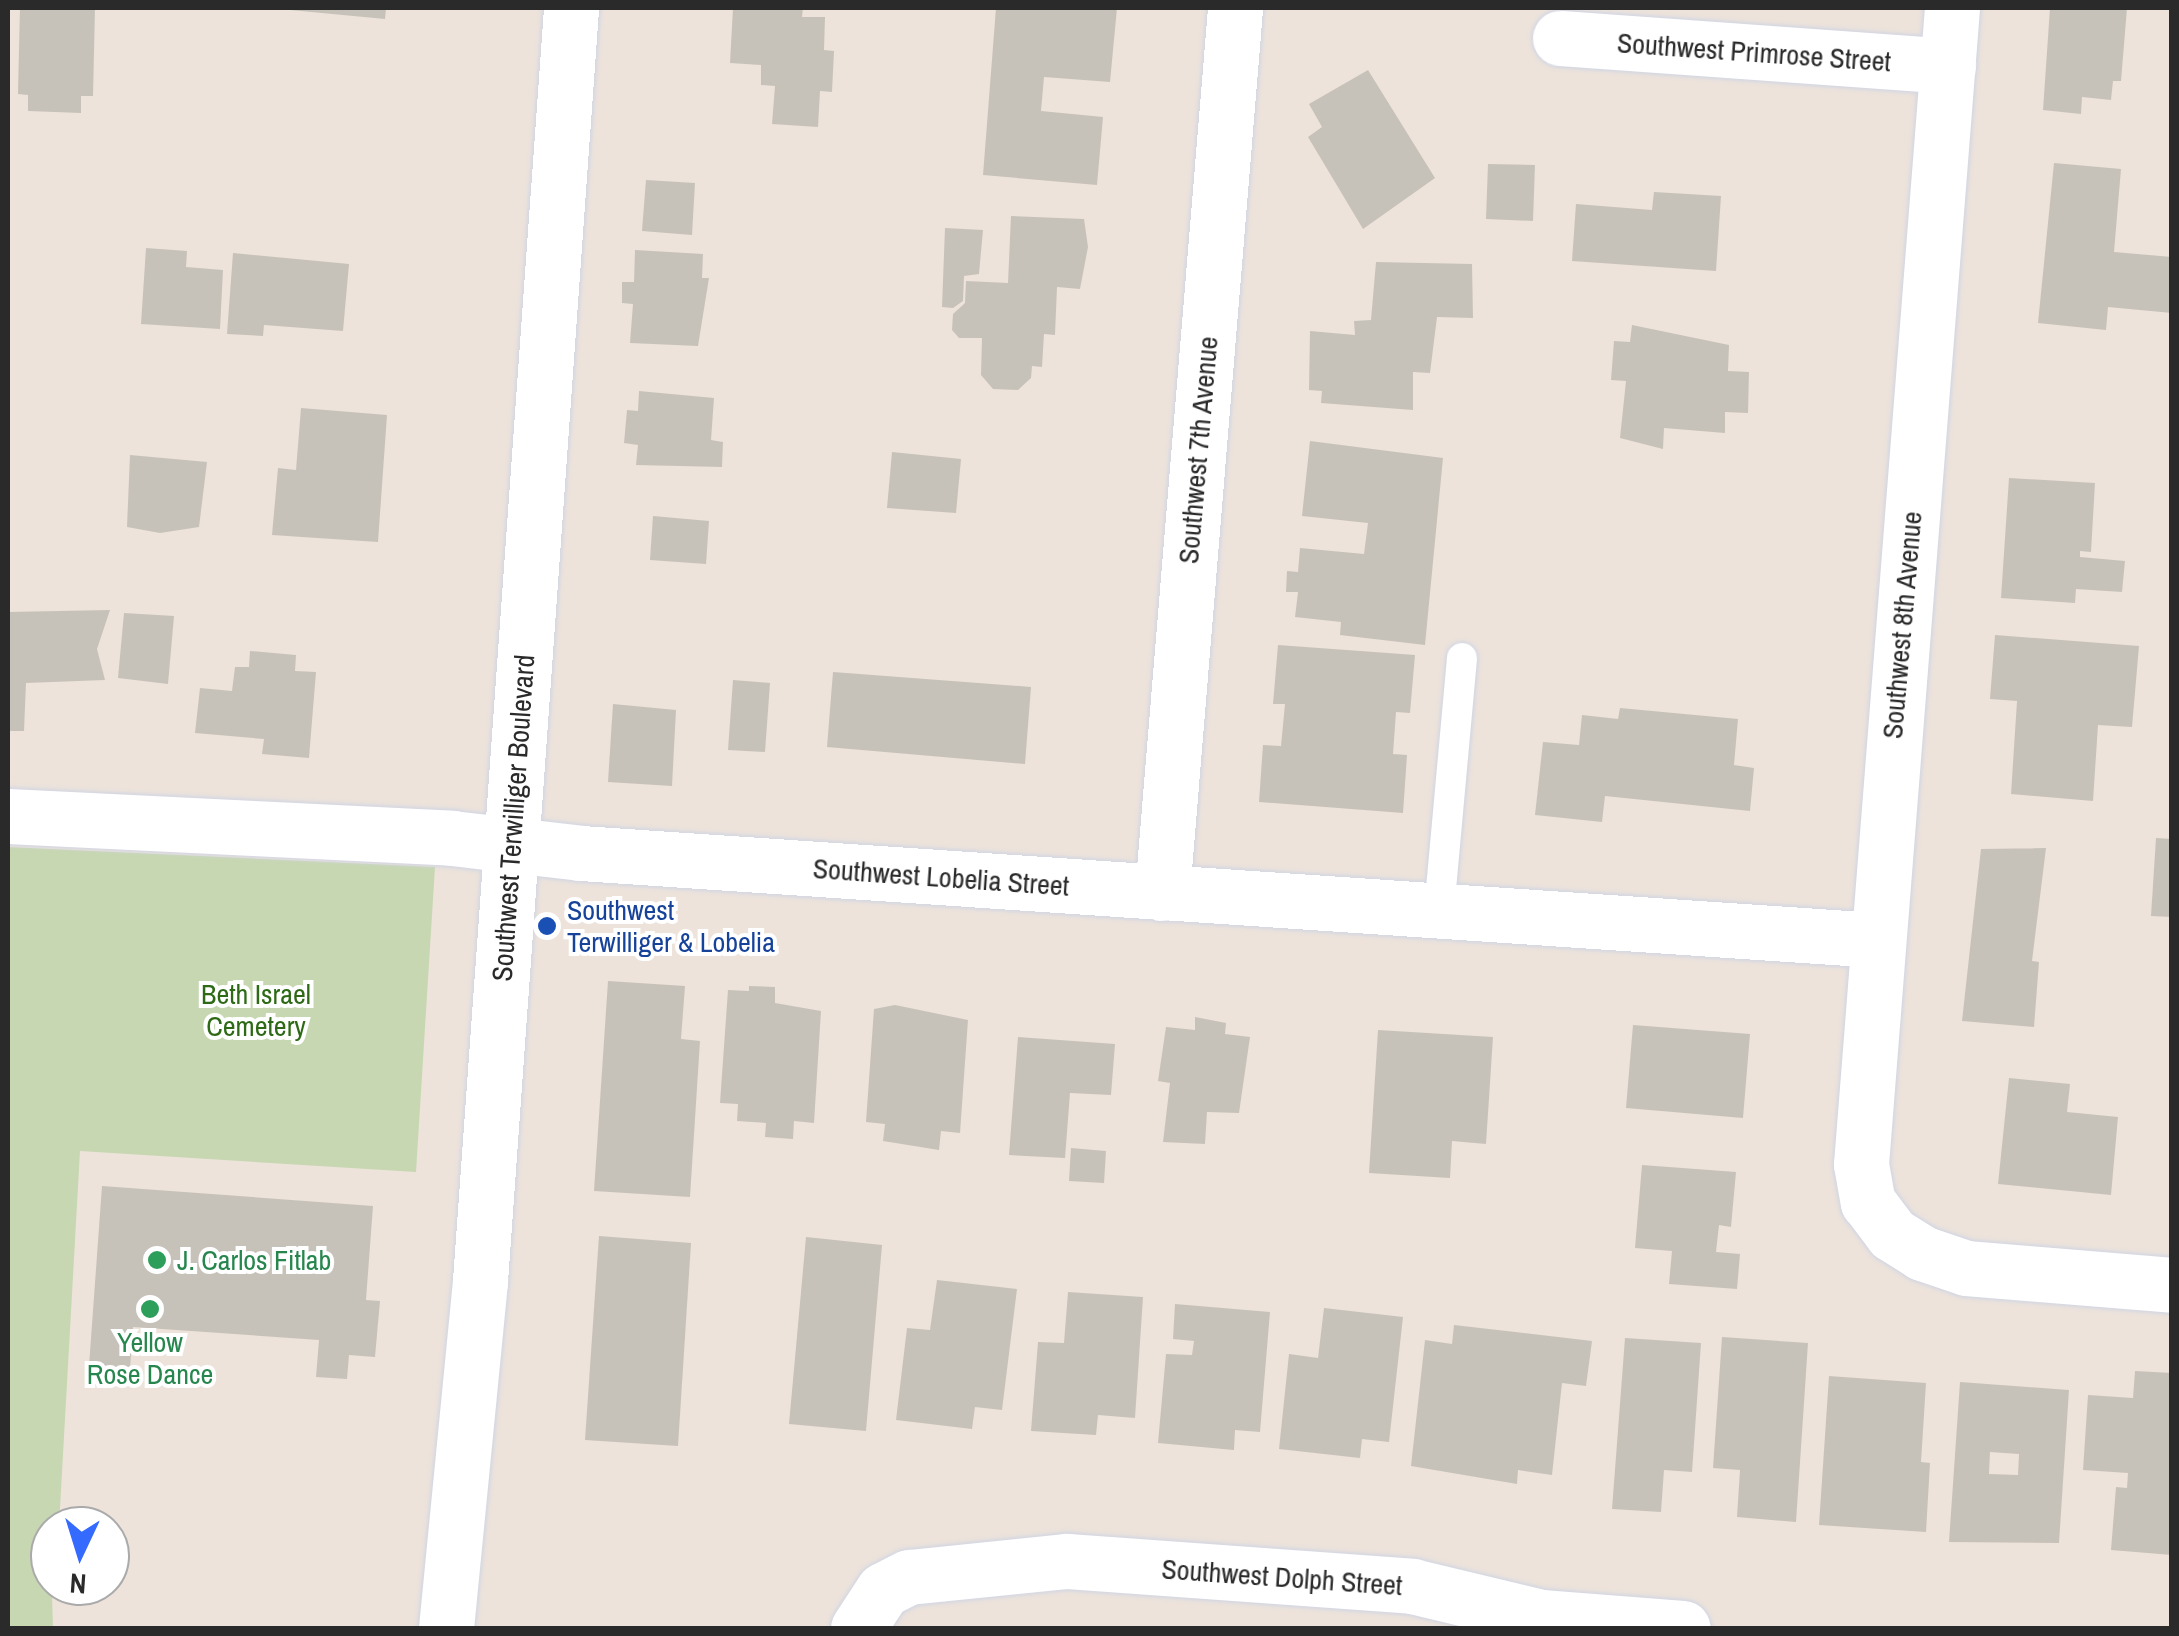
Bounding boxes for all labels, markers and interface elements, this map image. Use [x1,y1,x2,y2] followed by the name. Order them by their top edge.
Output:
[1616,26,1892,78] street label: Southwest Primrose Street
[1171,334,1225,566] street label: Southwest 7th Avenue
[1875,509,1929,741] street label: Southwest 8th Avenue
[485,653,541,983] street label: Southwest Terwilliger Boulevard
[812,851,1070,903] street label: Southwest Lobelia Street
[567,893,775,959] place label: Southwest Terwilliger & Lobelia
[536,915,558,937] marker: Southwest Terwilliger & Lobelia
[201,977,311,1043] park label: Beth Israel Cemetery
[177,1243,331,1277] place label: J. Carlos Fitlab
[146,1249,168,1271] marker: J. Carlos Fitlab
[139,1298,161,1320] marker: Yellow Rose Dance
[87,1325,213,1391] place label: Yellow Rose Dance
[30,1506,130,1606] north arrow
[1161,1552,1403,1602] street label: Southwest Dolph Street
[68,1564,88,1603] text: N

